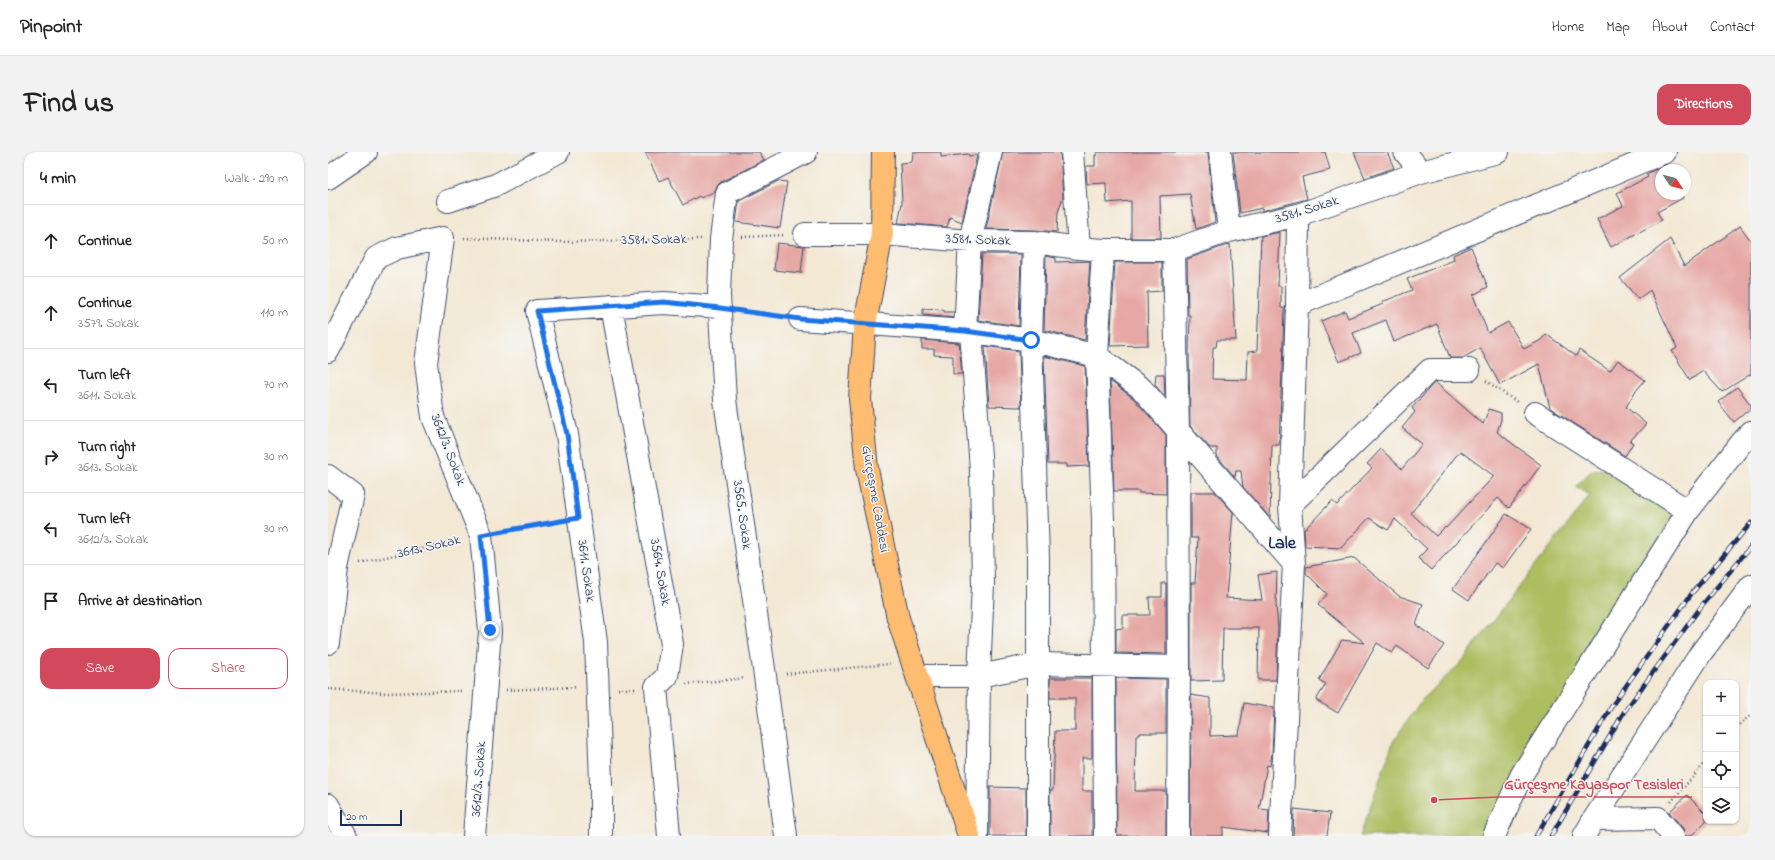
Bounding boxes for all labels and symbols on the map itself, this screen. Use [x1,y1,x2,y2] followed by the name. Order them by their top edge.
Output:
[1655,164,1691,200] north arrow
[1273,190,1342,230] street label: 3581. Sokak
[945,228,1012,252] street label: 3581. Sokak
[621,229,688,251] street label: 3581. Sokak
[1022,331,1040,349] route start
[425,411,472,490] street label: 3612/3. Sokak
[855,444,895,554] street label: Gürçeşme Caddesi
[727,479,757,552] street label: 3565. Sokak
[395,529,463,564] street label: 3613. Sokak
[1268,531,1297,557] district label: Lale
[644,537,676,608] street label: 3564. Sokak
[571,538,601,604] street label: 3611. Sokak
[481,621,499,639] route end
[466,740,492,817] street label: 3612/3. Sokak
[1497,770,1692,797] callout: Gürçeşme Kayaspor Tesisleri
[1504,774,1684,798] text: Gürçeşme Kayaspor Tesisleri
[340,808,402,827] scale bar

